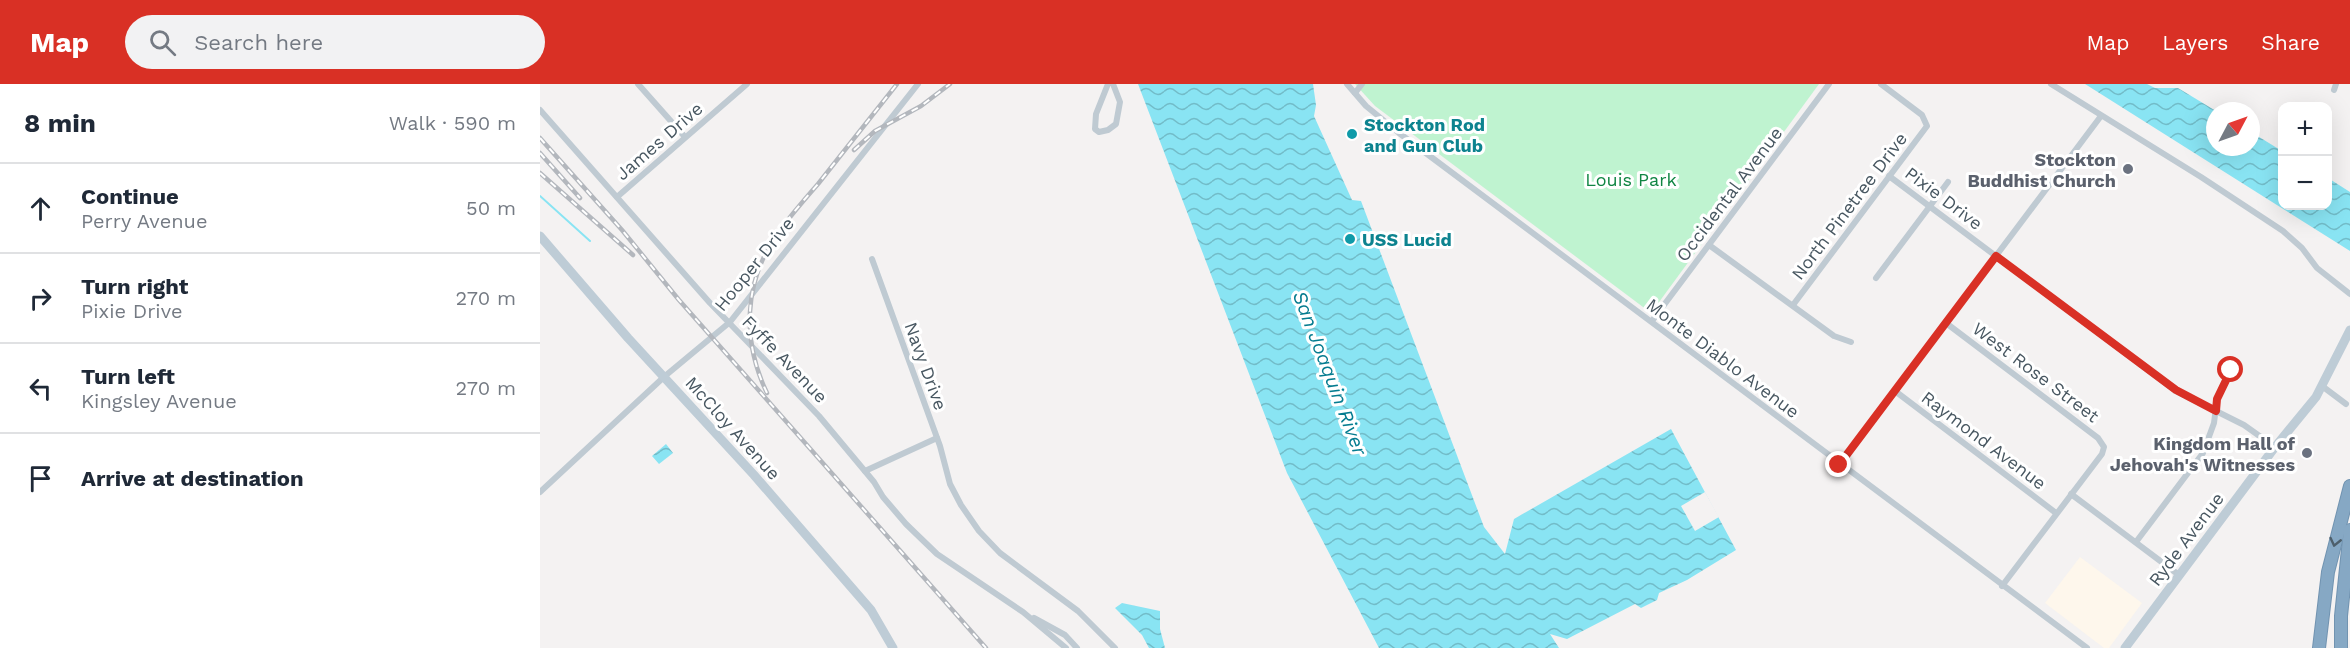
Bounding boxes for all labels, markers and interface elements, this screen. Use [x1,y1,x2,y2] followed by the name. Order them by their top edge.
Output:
[125,15,545,69] search box
[30,26,89,59] text: Map
[146,26,179,59] icon: search
[194,30,323,55] text: Search here
[2086,30,2129,55] text: Map
[2162,30,2228,55] text: Layers
[2261,30,2320,55] text: Share
[611,98,707,184] street label: James Drive
[2206,102,2260,156] north arrow
[2278,102,2332,210] map controls
[2278,102,2332,156] button: +
[24,108,96,138] text: 8 min
[389,111,516,135] text: Walk · 590 m
[1364,114,1485,156] place label: Stockton Rod and Gun Club
[1672,123,1786,265] street label: Occidental Avenue
[1345,127,1359,141] marker: Stockton Rod and Gun Club
[1787,128,1911,284] street label: North Pinetree Drive
[1967,149,2116,191] place label: Stockton Buddhist Church
[2278,156,2332,210] button: −
[1901,162,1987,234] street label: Pixie Drive
[2121,162,2135,176] marker: Stockton Buddhist Church
[1585,169,1677,190] park label: Louis Park
[81,184,179,209] text: Continue
[24,192,57,225] icon: ahead
[466,196,516,220] text: 50 m
[81,209,207,233] text: Perry Avenue
[710,213,798,315] street label: Hooper Drive
[1362,229,1452,250] place label: USS Lucid
[1343,232,1357,246] marker: USS Lucid
[81,274,188,299] text: Turn right
[24,282,57,315] icon: right
[456,286,516,310] text: 270 m
[1288,288,1373,460] water label: San Joaquin River
[1643,294,1803,422] street label: Monte Diablo Avenue
[81,299,183,323] text: Pixie Drive
[738,311,832,407] street label: Fyffe Avenue
[1969,318,2104,427] street label: West Rose Street
[900,319,952,413] street label: Navy Drive
[2217,356,2243,382] route start
[81,364,175,389] text: Turn left
[24,372,57,405] icon: left
[681,372,785,484] street label: McCloy Avenue
[456,376,516,400] text: 270 m
[1918,386,2050,494] street label: Raymond Avenue
[81,389,237,413] text: Kingsley Avenue
[2110,433,2296,475] place label: Kingdom Hall of Jehovah's Witnesses
[2300,446,2314,460] marker: Kingdom Hall of Jehovah's Witnesses
[1825,451,1851,477] route end
[24,462,57,495] icon: arrive
[81,466,304,491] text: Arrive at destination
[2144,488,2228,590] street label: Ryde Avenue
[2329,537,2342,547] one-way arrow

